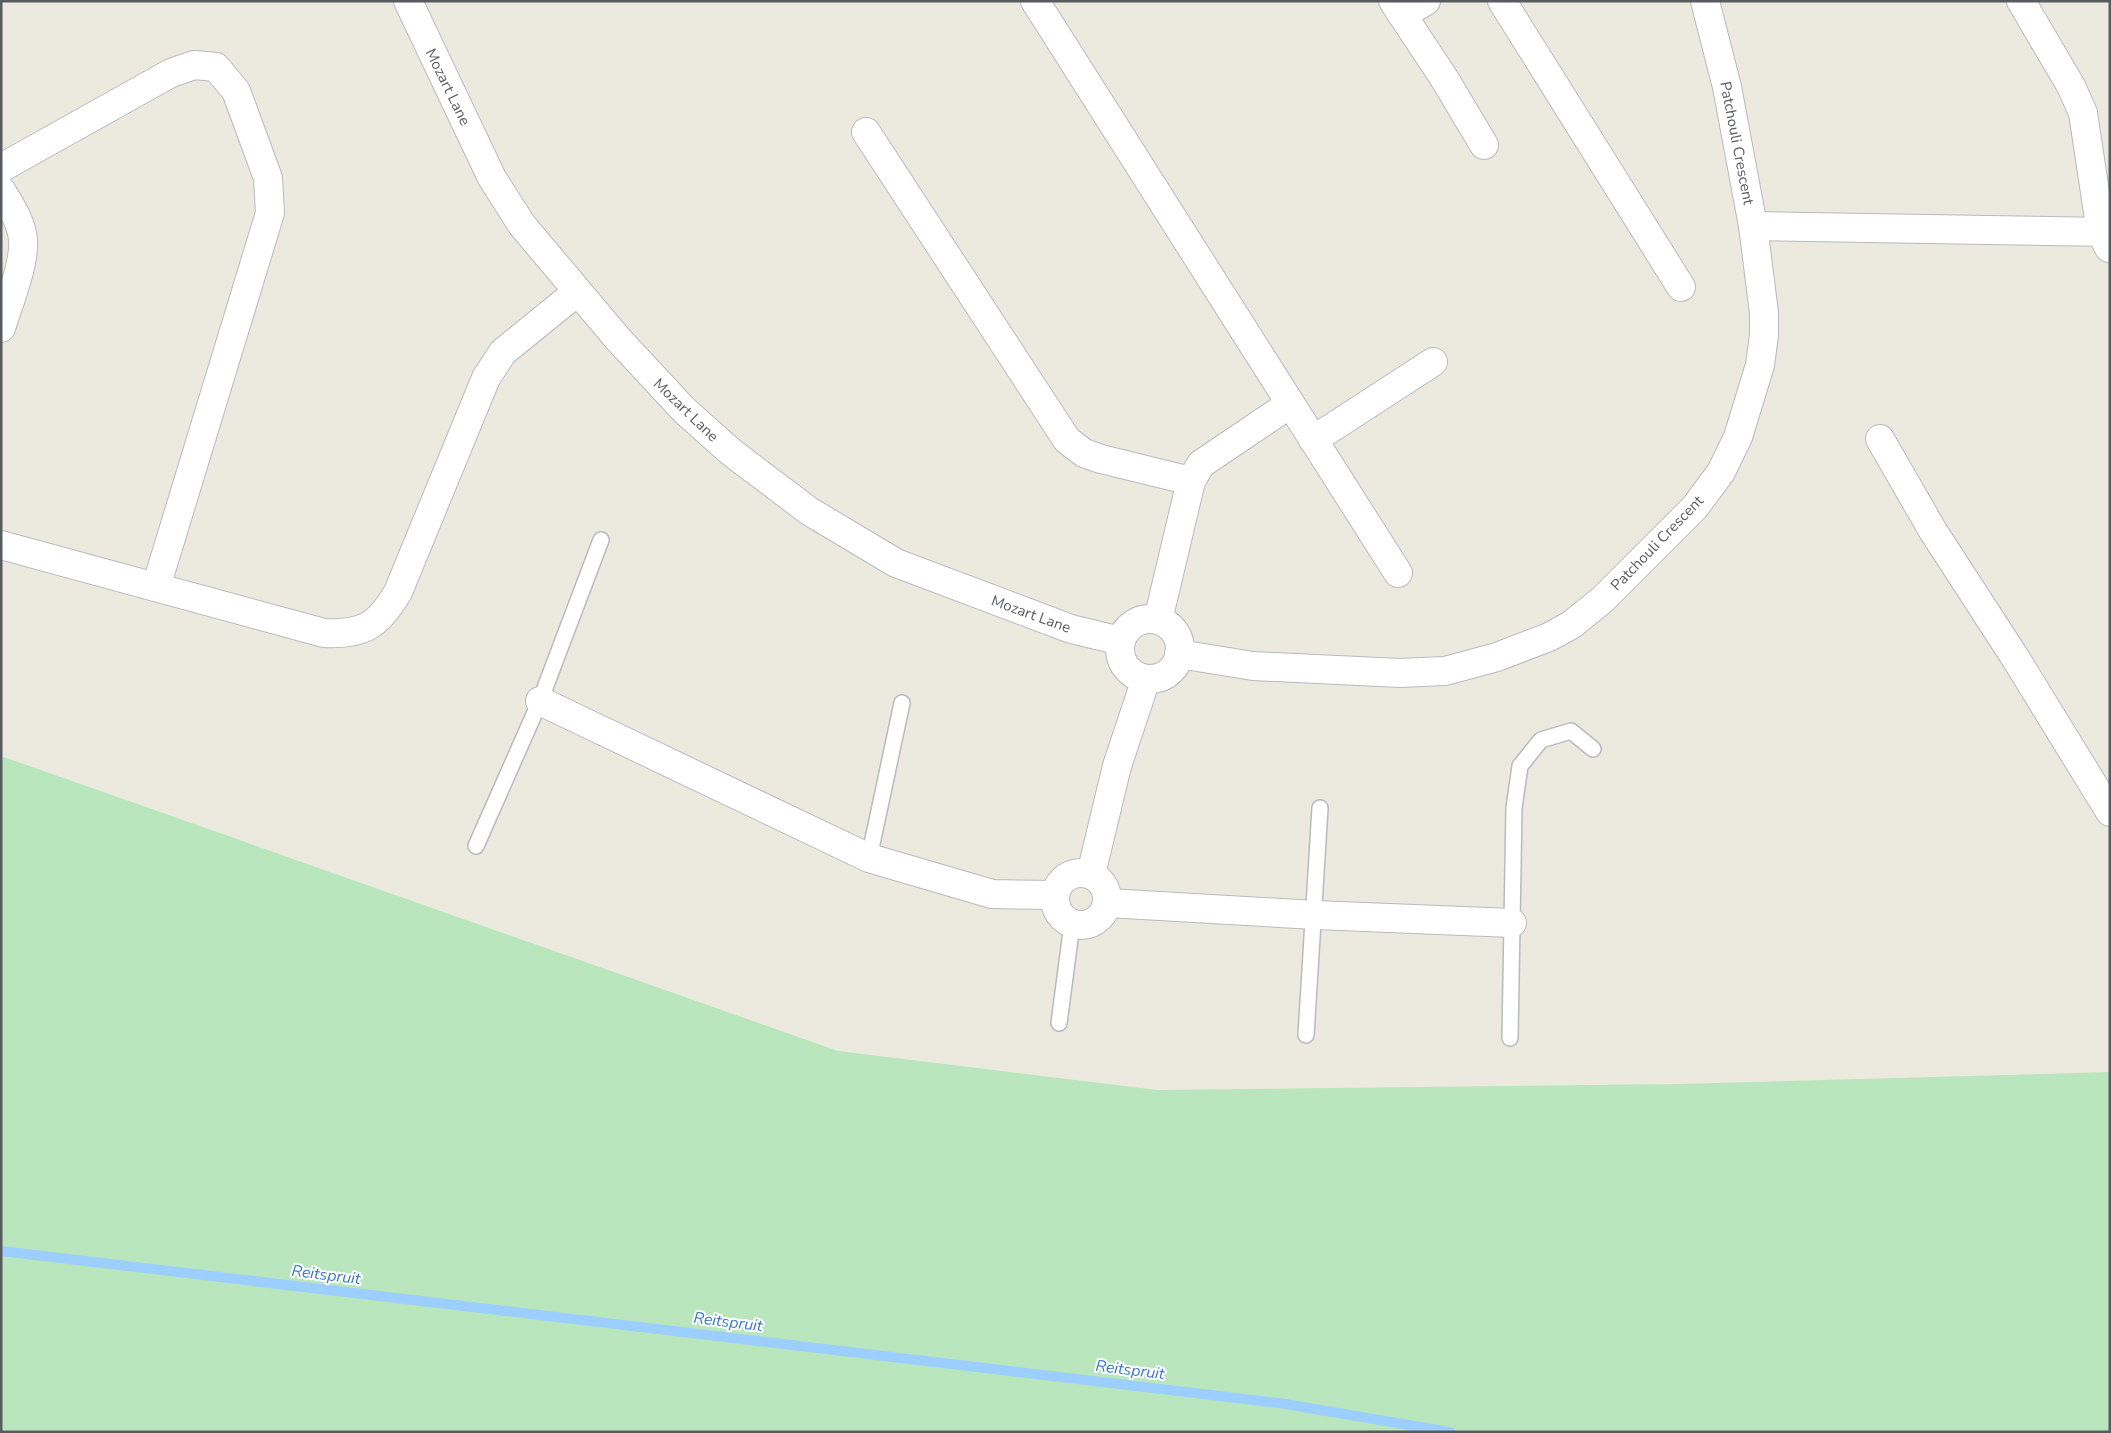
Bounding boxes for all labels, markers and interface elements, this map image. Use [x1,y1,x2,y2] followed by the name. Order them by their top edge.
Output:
[421,45,475,129] street label: Mozart Lane
[1715,80,1759,207] street label: Patchouli Crescent
[649,374,723,446] street label: Mozart Lane
[1606,490,1708,595] street label: Patchouli Crescent
[988,590,1074,638] street label: Mozart Lane
[290,1260,362,1290] water label: Reitspruit
[692,1307,764,1337] water label: Reitspruit
[1094,1355,1166,1385] water label: Reitspruit

